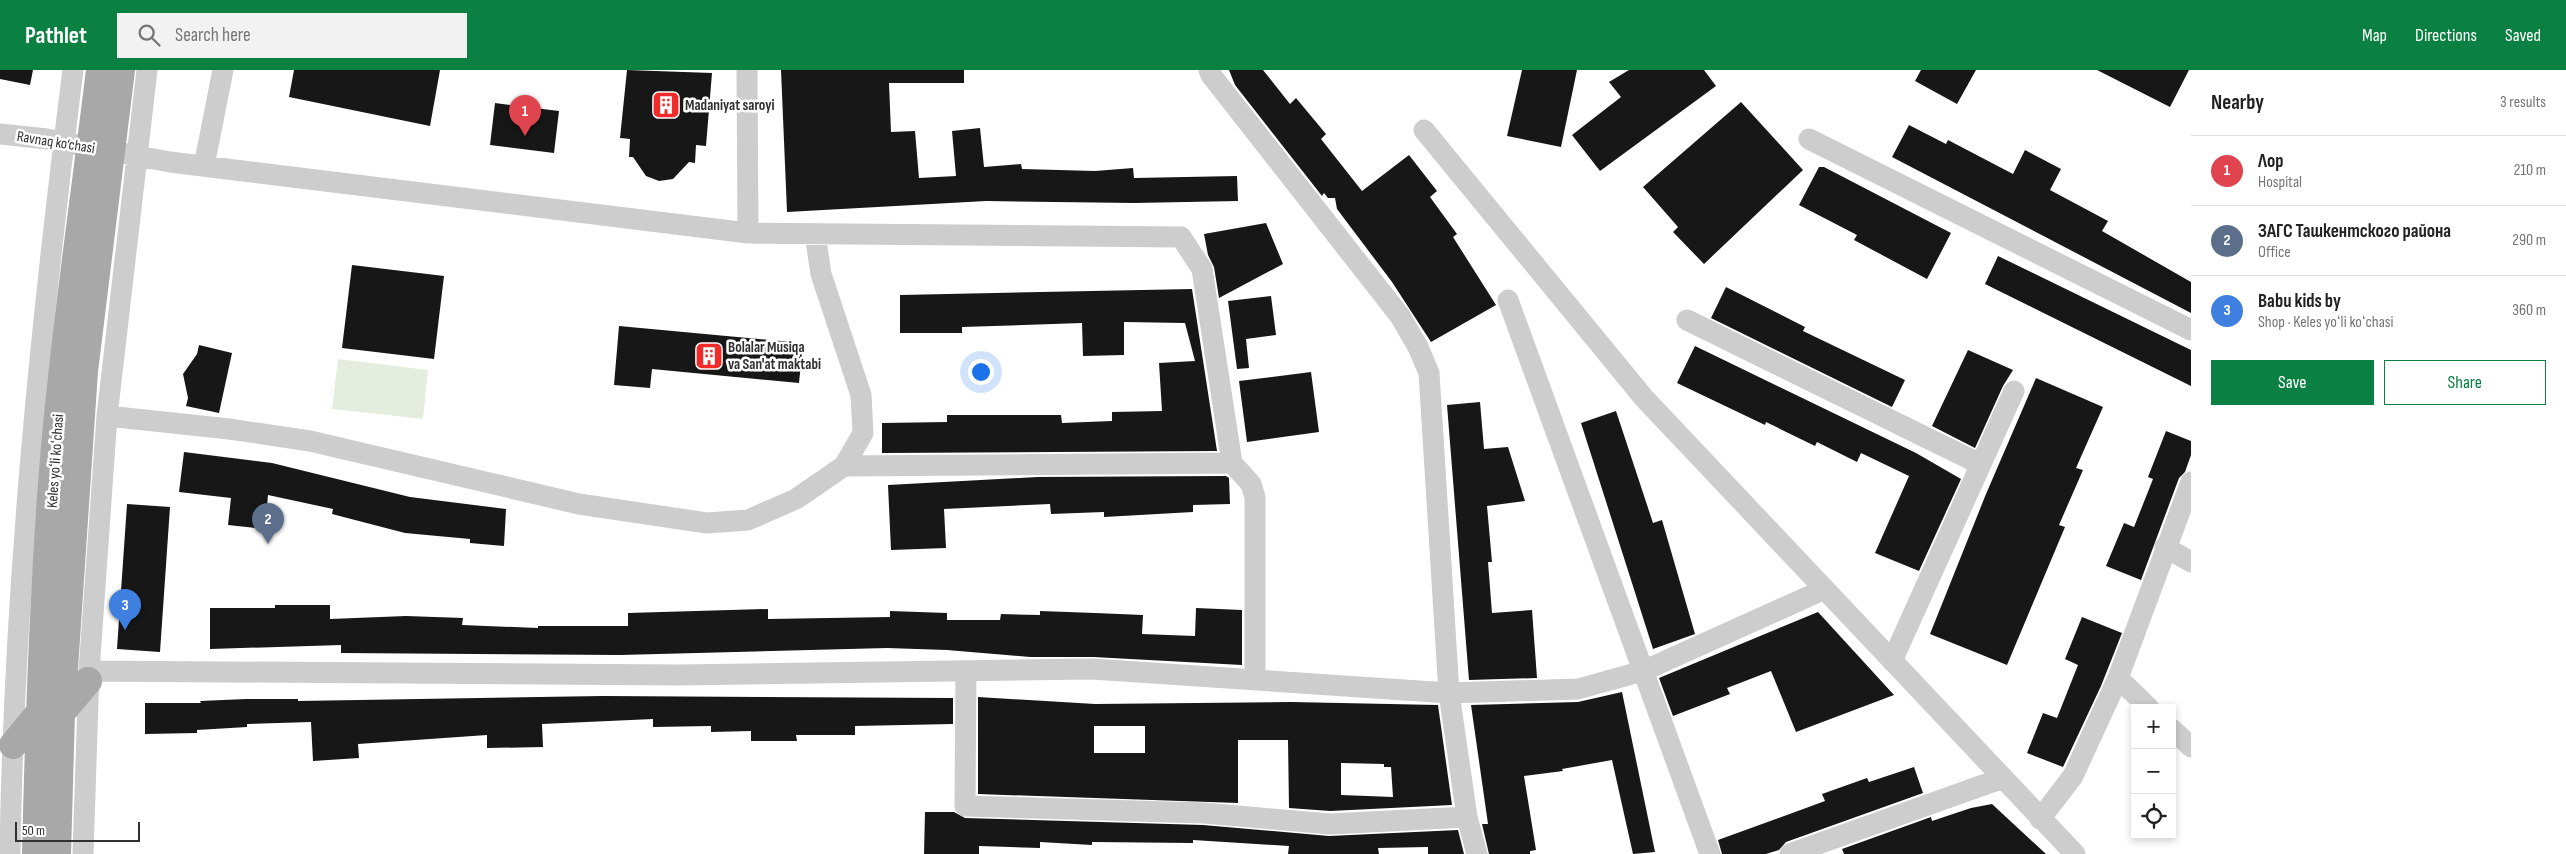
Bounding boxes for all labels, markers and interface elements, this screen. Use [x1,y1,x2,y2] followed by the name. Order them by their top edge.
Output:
[117,13,467,58] search box
[25,21,87,50] text: Pathlet
[135,21,163,49] icon: search
[175,24,251,47] text: Search here
[2362,25,2387,46] text: Map
[2415,25,2477,46] text: Directions
[2505,25,2541,46] text: Saved
[651,90,681,120] building icon: Madaniyat saroyi
[2211,90,2264,115] text: Nearby
[2500,93,2546,112] text: 3 results
[509,95,541,136] pin: 1
[685,96,775,115] place label: Madaniyat saroyi
[16,127,96,158] street label: Ravnaq ko‘chasi
[2258,150,2284,173] text: Лор
[2224,161,2230,180] text: 1
[2514,161,2546,180] text: 210 m
[2258,173,2302,192] text: Hospital
[2258,220,2451,243] text: ЗАГС Ташкентского района
[2223,231,2231,250] text: 2
[2512,231,2546,250] text: 290 m
[2258,243,2291,262] text: Office
[2258,290,2341,313] text: Babu kids by
[2223,301,2231,320] text: 3
[2512,301,2546,320] text: 360 m
[2258,313,2394,332] text: Shop · Keles yoʻli koʻchasi
[728,338,821,374] place label: Bolalar Musiqa va San'at maktabi
[694,341,724,371] building icon: Bolalar Musiqa va San'at maktabi
[968,359,994,385] your location
[2211,360,2374,405] button: Save
[2384,360,2546,405] button: Share
[43,413,68,509] street label: Keles yoʻli koʻchasi
[252,503,284,544] pin: 2
[109,589,141,630] pin: 3
[2131,704,2176,839] map controls
[2131,704,2176,749] button: +
[2131,749,2176,794] button: −
[2131,794,2176,839] button: locate
[15,819,140,842] scale bar
[22,822,45,839] text: 50 m

